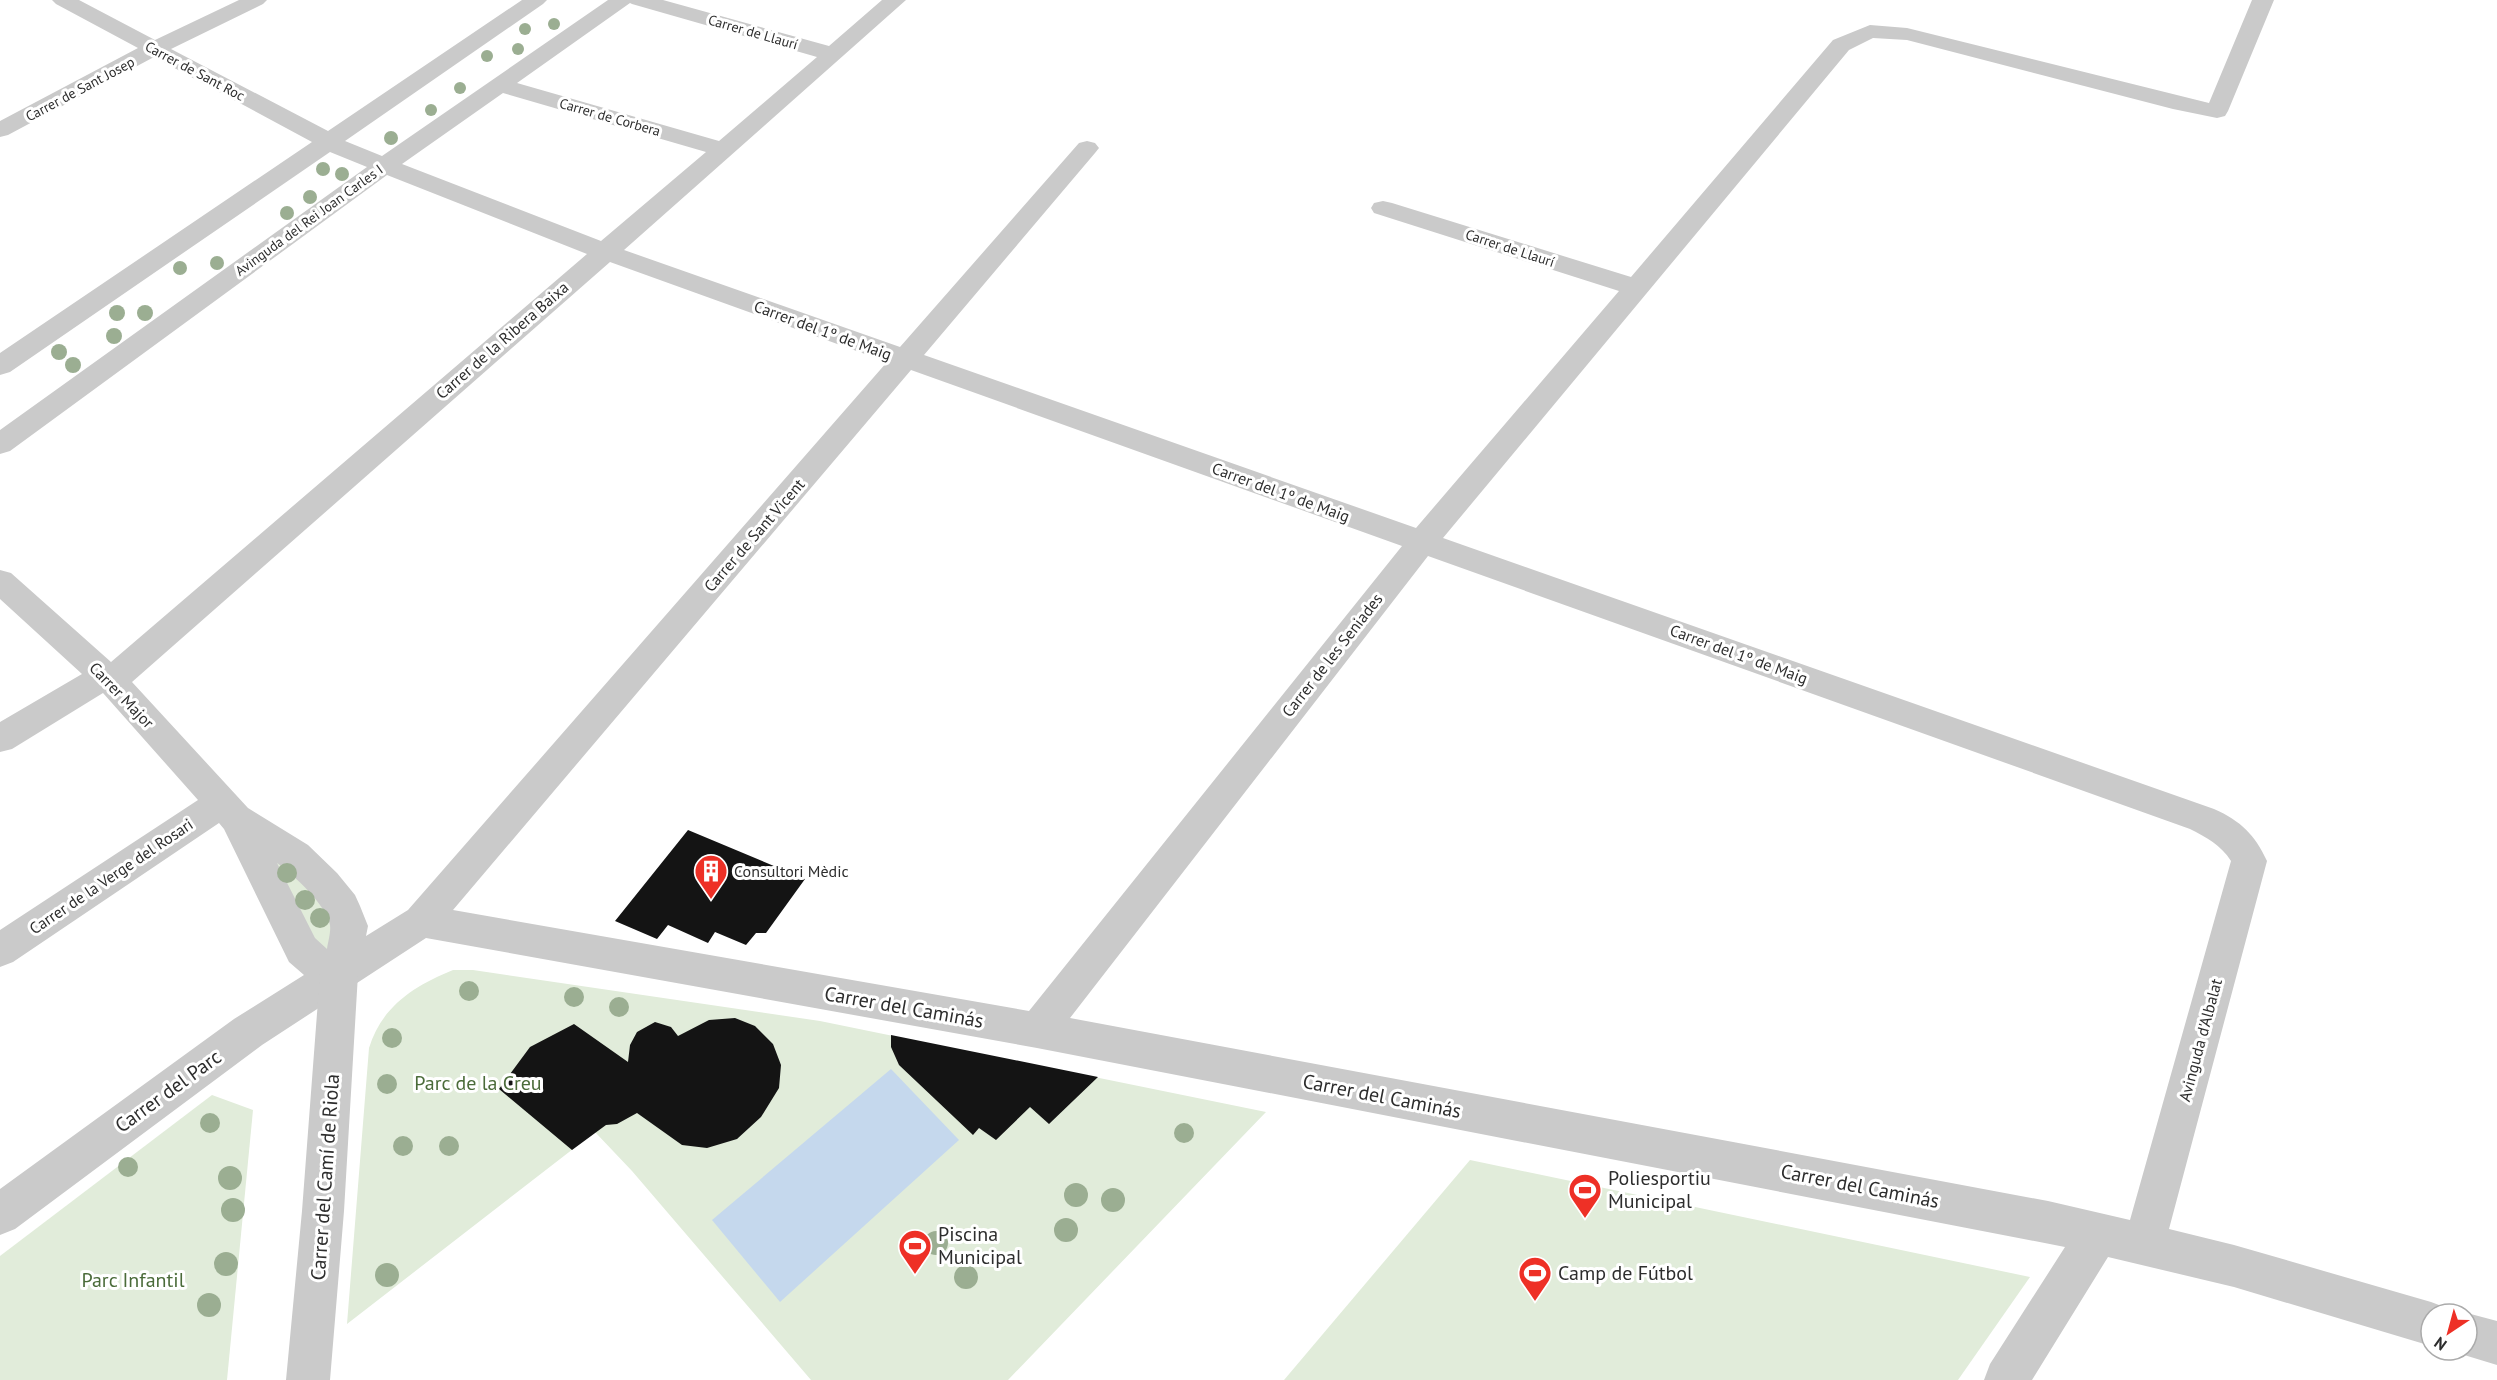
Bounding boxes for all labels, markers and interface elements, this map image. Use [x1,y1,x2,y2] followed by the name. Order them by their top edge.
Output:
[706,11,800,53] street label: Carrer de Llaurí
[142,37,248,105] street label: Carrer de Sant Roc
[22,53,138,125] street label: Carrer de Sant Josep
[557,94,663,140] street label: Carrer de Corbera
[232,160,386,280] street label: Avinguda del Rei Joan Carles I
[1463,225,1557,271] street label: Carrer de Llaurí
[432,277,572,403] street label: Carrer de la Ribera Baixa
[751,296,895,364] street label: Carrer del 1º de Maig
[1209,458,1353,526] street label: Carrer del 1º de Maig
[699,474,809,596] street label: Carrer de Sant Vicent
[1278,589,1387,721] street label: Carrer de les Seniades
[1667,620,1811,688] street label: Carrer del 1º de Maig
[85,658,159,733] street label: Carrer Major
[25,814,197,938] street label: Carrer de la Verge del Rosari
[693,853,729,900] building icon: Consultori Mèdic
[734,861,849,881] place label: Consultori Mèdic
[2174,976,2226,1104] street label: Avinguda d'Albalat
[823,980,985,1034] street label: Carrer del Caminás
[110,1044,226,1138] street label: Carrer del Parc
[1301,1068,1463,1124] street label: Carrer del Caminás
[414,1070,542,1096] park label: Parc de la Creu
[305,1073,345,1281] street label: Carrer del Camí de Riola
[1779,1158,1941,1214] street label: Carrer del Caminás
[1608,1165,1711,1214] place label: Poliesportiu Municipal
[1567,1172,1603,1219] sports icon: Poliesportiu Municipal
[938,1221,1022,1270] place label: Piscina Municipal
[897,1228,933,1275] sports icon: Piscina Municipal
[1517,1255,1553,1302] sports icon: Camp de Fútbol
[1558,1260,1693,1286] place label: Camp de Fútbol
[81,1267,185,1293] park label: Parc Infantil
[2419,1302,2479,1362] north arrow
[2430,1333,2450,1355] text: N

